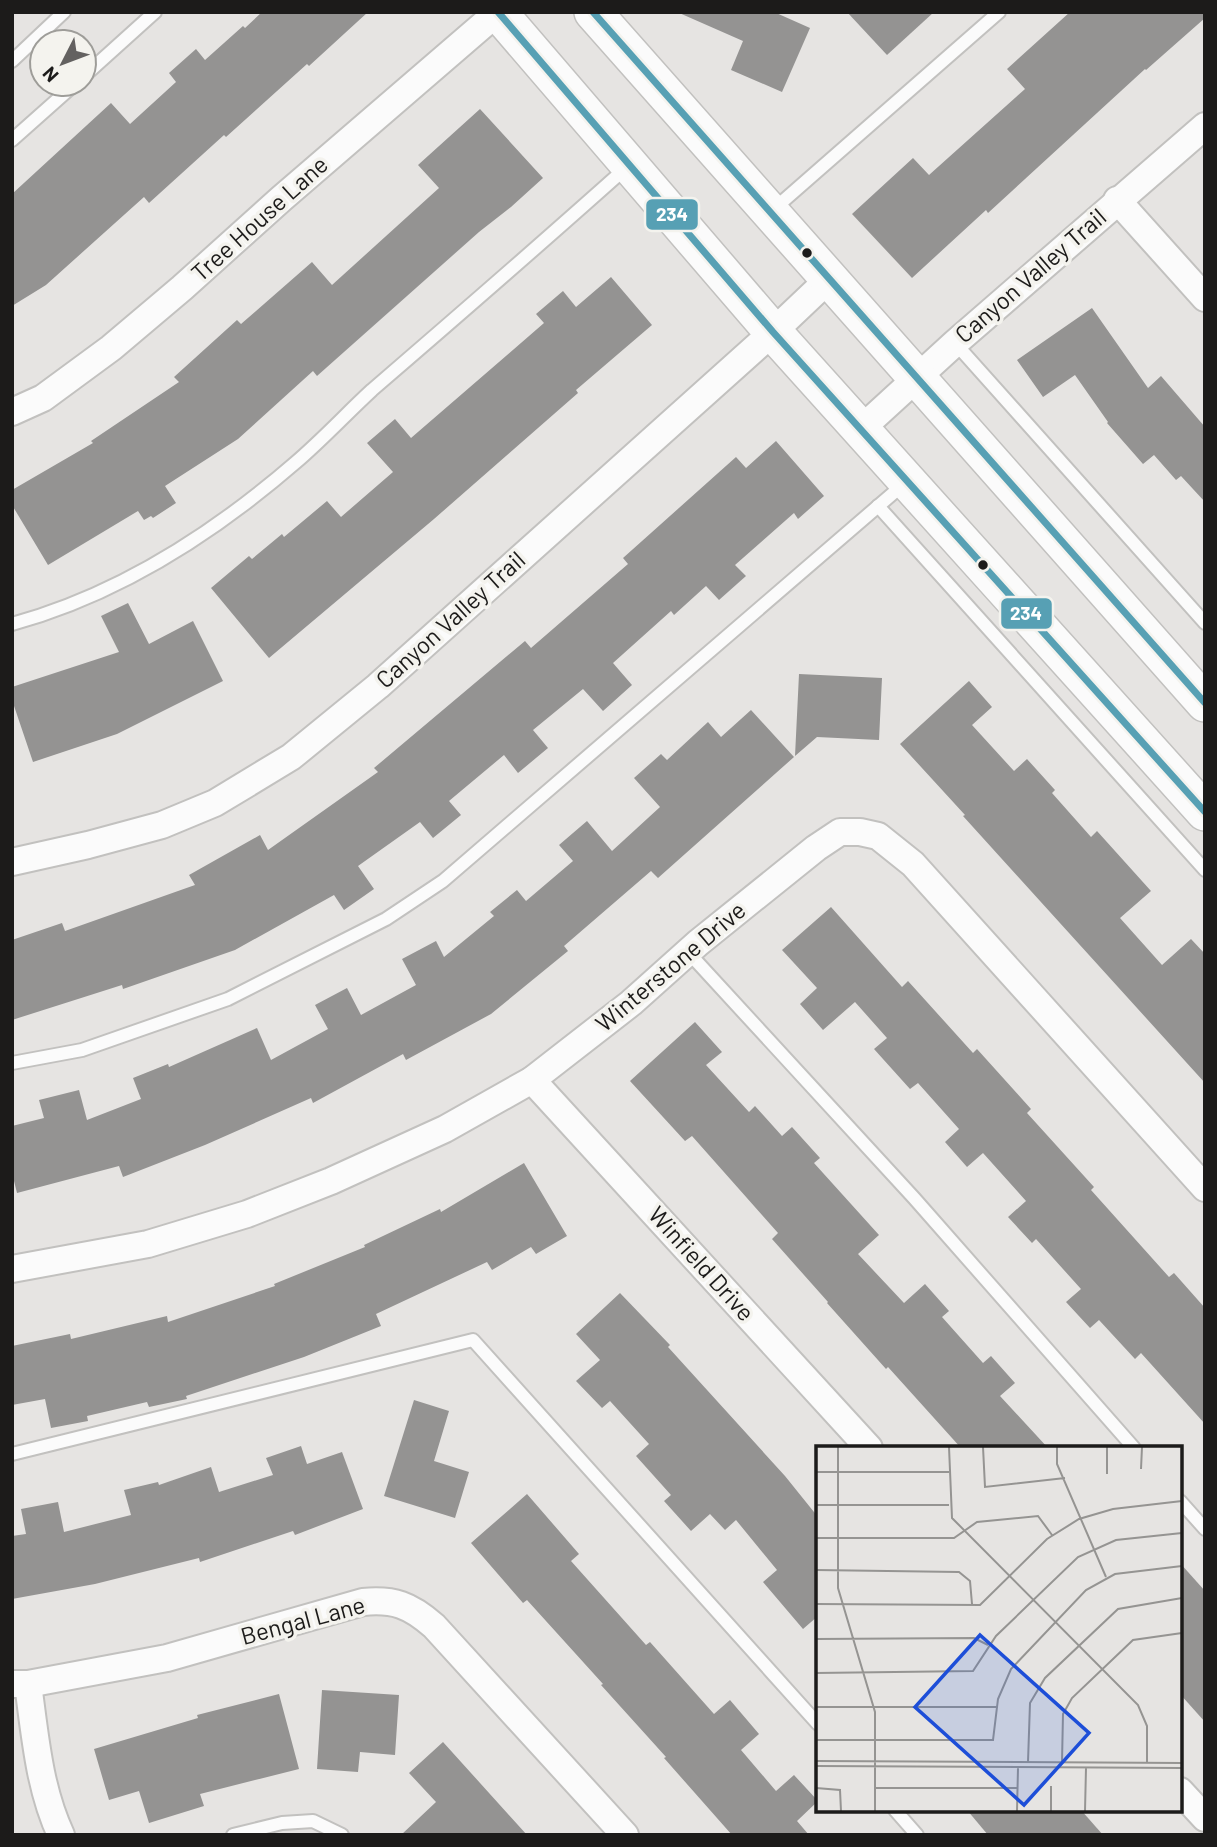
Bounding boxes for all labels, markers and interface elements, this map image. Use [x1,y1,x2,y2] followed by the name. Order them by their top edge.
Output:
[28,28,98,98] north arrow
[37,62,63,87] text: N
[185,149,333,287] street label: Tree House Lane
[645,198,699,231] line badge: 234
[949,201,1111,348] street label: Canyon Valley Trail
[656,202,688,225] text: 234
[800,246,814,260] unlabelled marker
[370,544,530,693] street label: Canyon Valley Trail
[976,558,990,572] unlabelled marker
[1000,597,1053,630] line badge: 234
[1010,601,1042,624] text: 234
[589,895,751,1037] street label: Winterstone Drive
[643,1200,761,1326] street label: Winfield Drive
[816,1446,1182,1812] inset map
[237,1589,368,1650] street label: Bengal Lane

